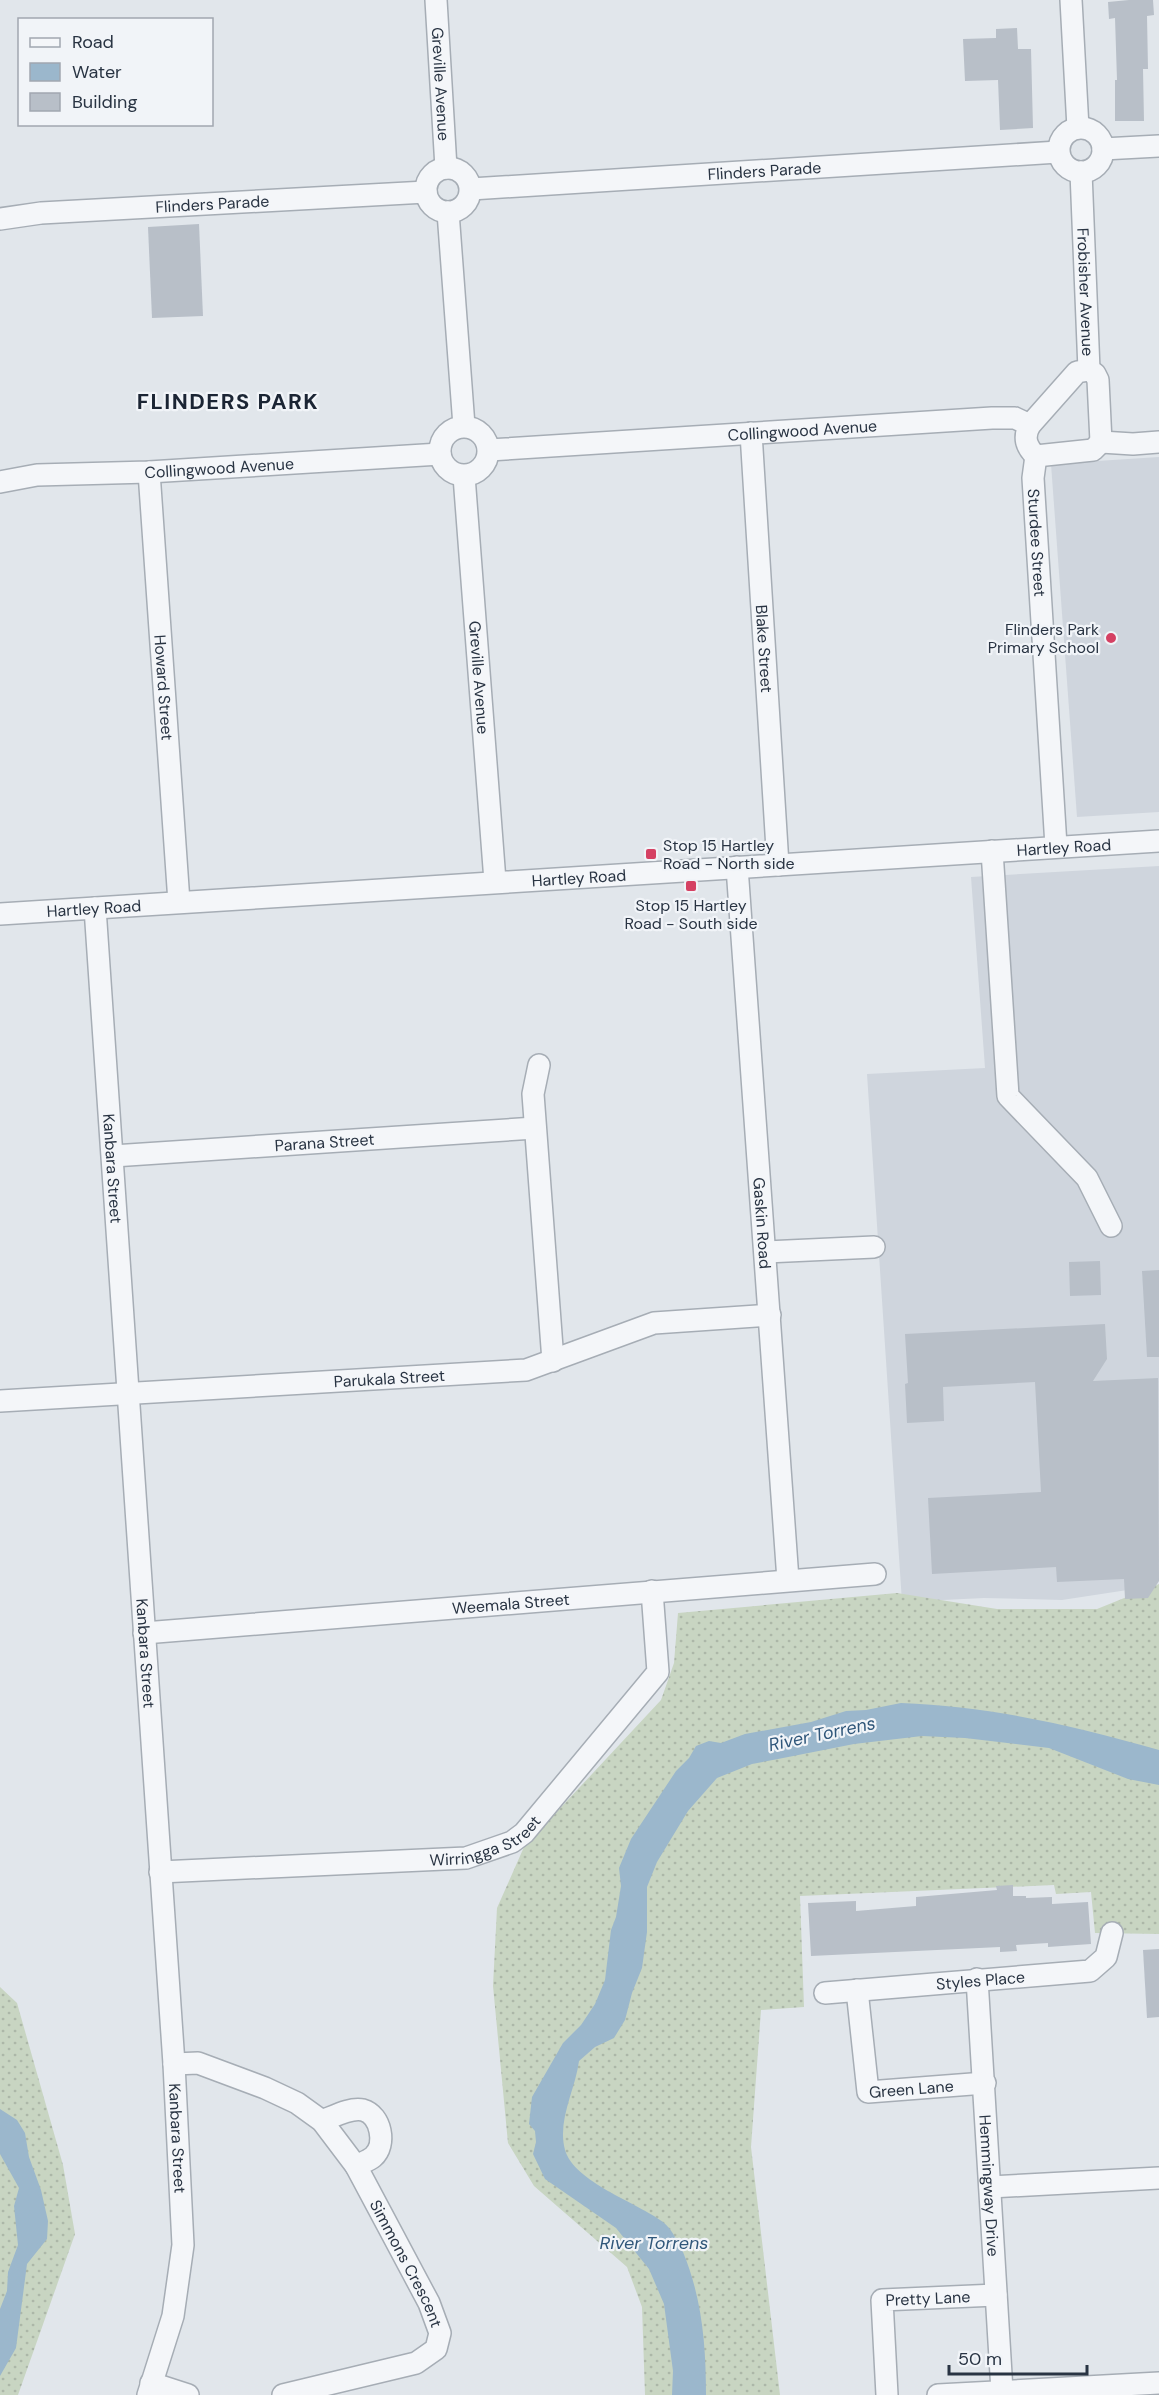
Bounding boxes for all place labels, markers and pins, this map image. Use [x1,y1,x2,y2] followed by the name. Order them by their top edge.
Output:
[988,619,1099,658] place label: Flinders Park Primary School
[1104,631,1118,645] marker: Flinders Park Primary School
[663,835,795,874] place label: Stop 15 Hartley Road - North side
[644,847,658,861] marker: Stop 15 Hartley Road - North side
[684,879,698,893] marker: Stop 15 Hartley Road - South side
[624,895,758,934] place label: Stop 15 Hartley Road - South side

